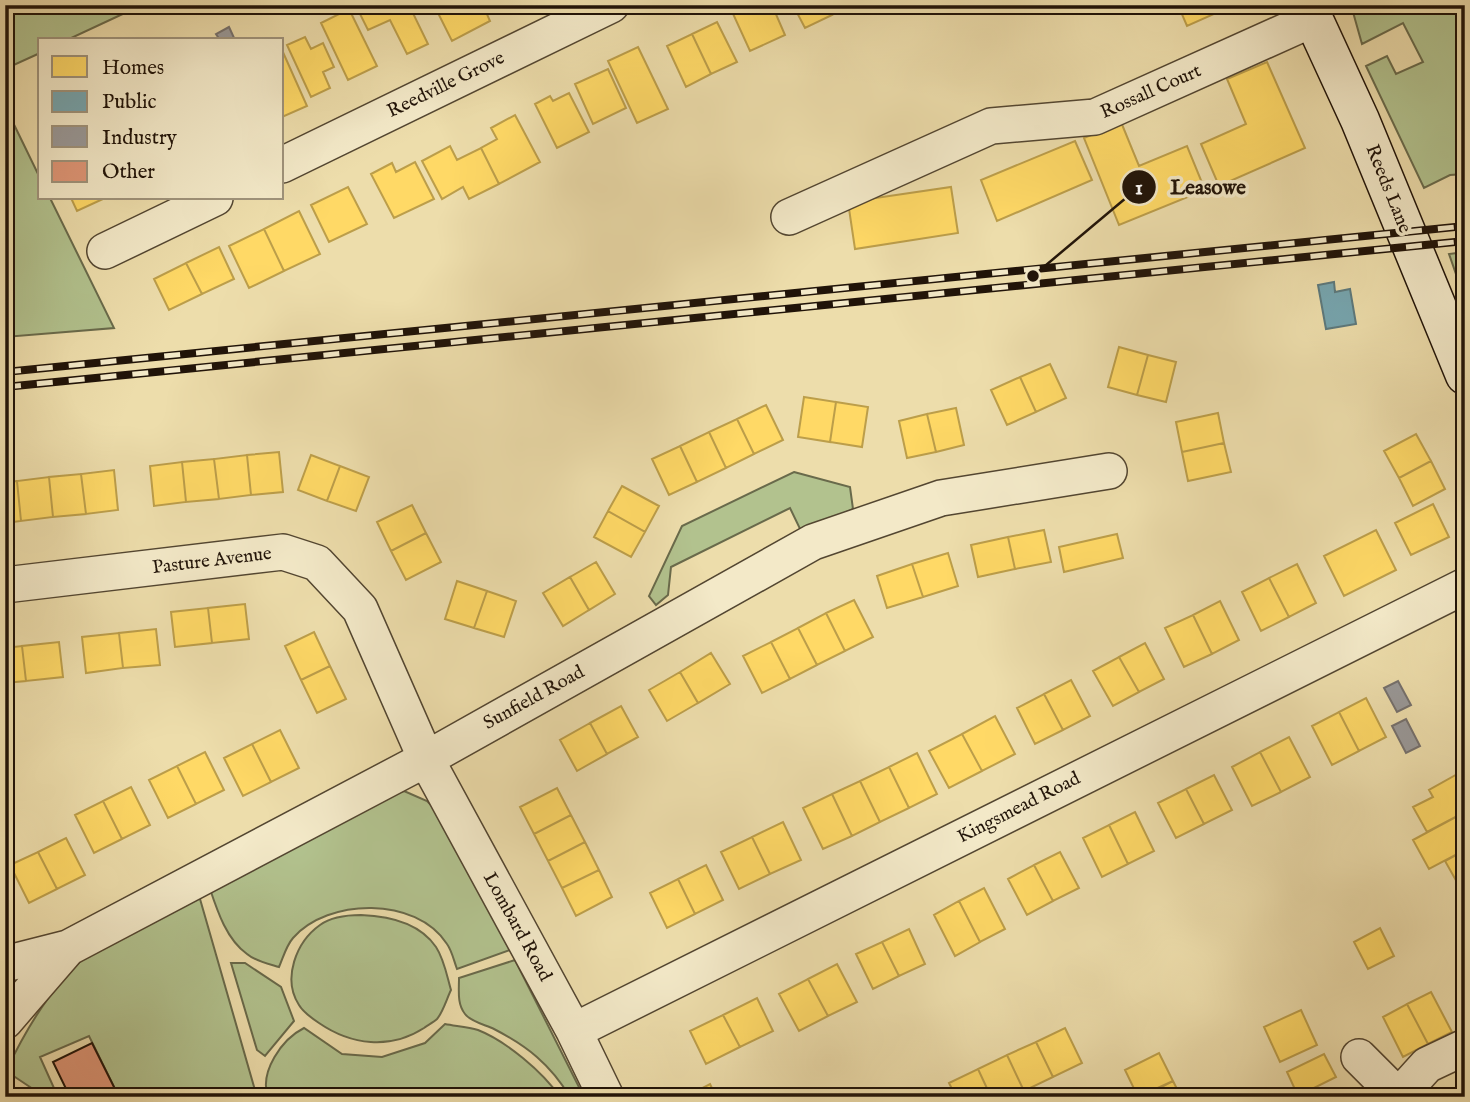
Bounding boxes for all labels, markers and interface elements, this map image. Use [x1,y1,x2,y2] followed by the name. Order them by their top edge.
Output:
[38,38,284,200] legend
[383,46,509,124] street label: Reedville Grove
[102,55,164,82] text: Homes
[1097,59,1206,125] street label: Rossall Court
[102,89,156,116] text: Public
[102,125,178,152] text: Industry
[1359,141,1417,237] street label: Reeds Lane
[102,159,155,186] text: Other
[1121,166,1260,208] callout: Leasowe
[1135,175,1143,202] text: 1
[1170,175,1246,202] text: Leasowe
[151,542,273,580] street label: Pasture Avenue
[479,660,589,736] street label: Sunfield Road
[954,766,1085,849] street label: Kingsmead Road
[477,868,557,987] street label: Lombard Road

